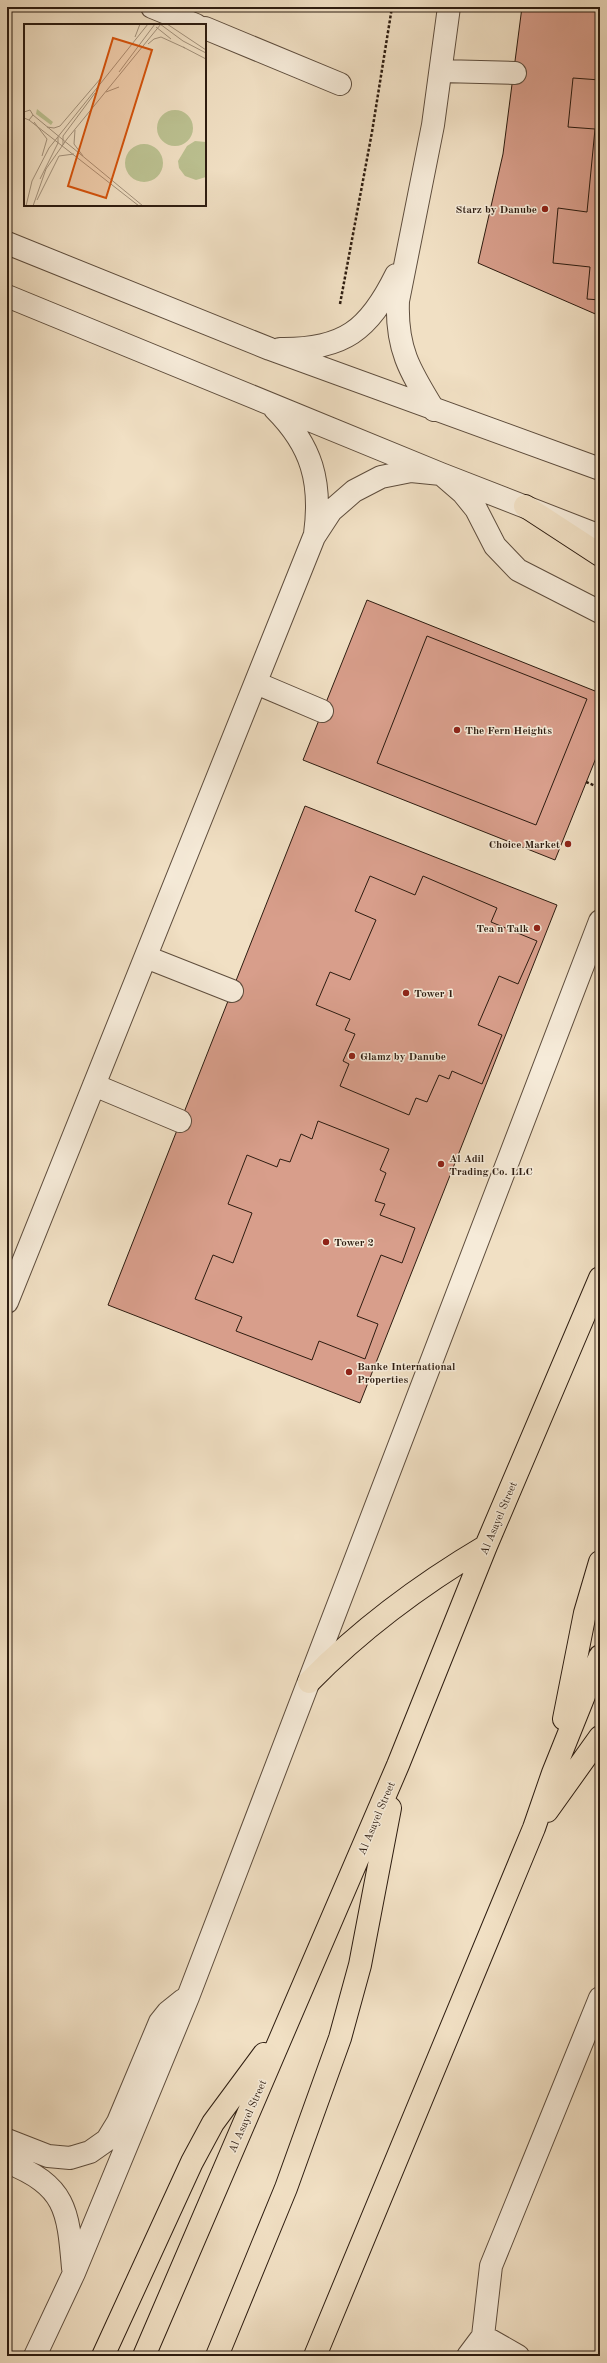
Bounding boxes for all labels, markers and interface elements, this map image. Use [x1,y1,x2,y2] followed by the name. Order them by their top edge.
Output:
[24,24,206,206] inset map
[540,204,550,214] marker: Starz by Danube
[456,205,537,216] place label: Starz by Danube
[452,725,462,735] marker: The Fern Heights
[465,726,552,737] place label: The Fern Heights
[563,839,573,849] marker: Choice Market
[489,840,560,851] place label: Choice Market
[532,923,542,933] marker: Tea n Talk
[476,924,529,935] place label: Tea n Talk
[401,988,411,998] marker: Tower 1
[414,989,454,1000] place label: Tower 1
[347,1051,357,1061] marker: Glamz by Danube
[360,1052,446,1063] place label: Glamz by Danube
[449,1154,533,1178] place label: Al Adil Trading Co. LLC
[436,1159,446,1169] marker: Al Adil Trading Co. LLC
[321,1237,331,1247] marker: Tower 2
[334,1238,374,1249] place label: Tower 2
[357,1362,456,1386] place label: Banke International Properties
[344,1367,354,1377] marker: Banke International Properties
[479,1480,520,1557] street label: Al Asayel Street
[357,1780,398,1857] street label: Al Asayel Street
[227,2078,269,2155] street label: Al Asayel Street

